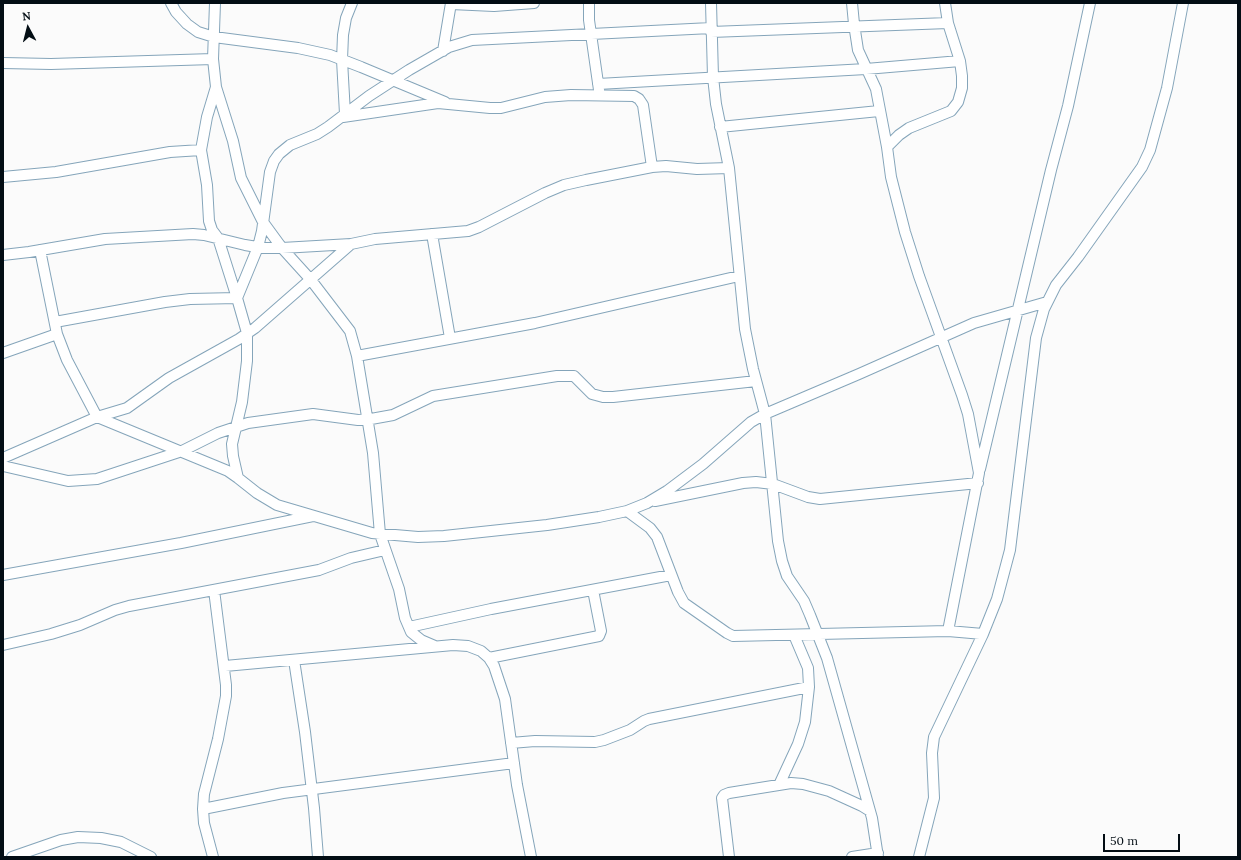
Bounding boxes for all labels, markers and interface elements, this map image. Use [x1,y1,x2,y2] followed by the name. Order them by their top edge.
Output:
[8,8,48,48] north arrow
[21,9,32,24] text: N
[1105,826,1182,852] scale bar
[1110,833,1138,848] text: 50 m

